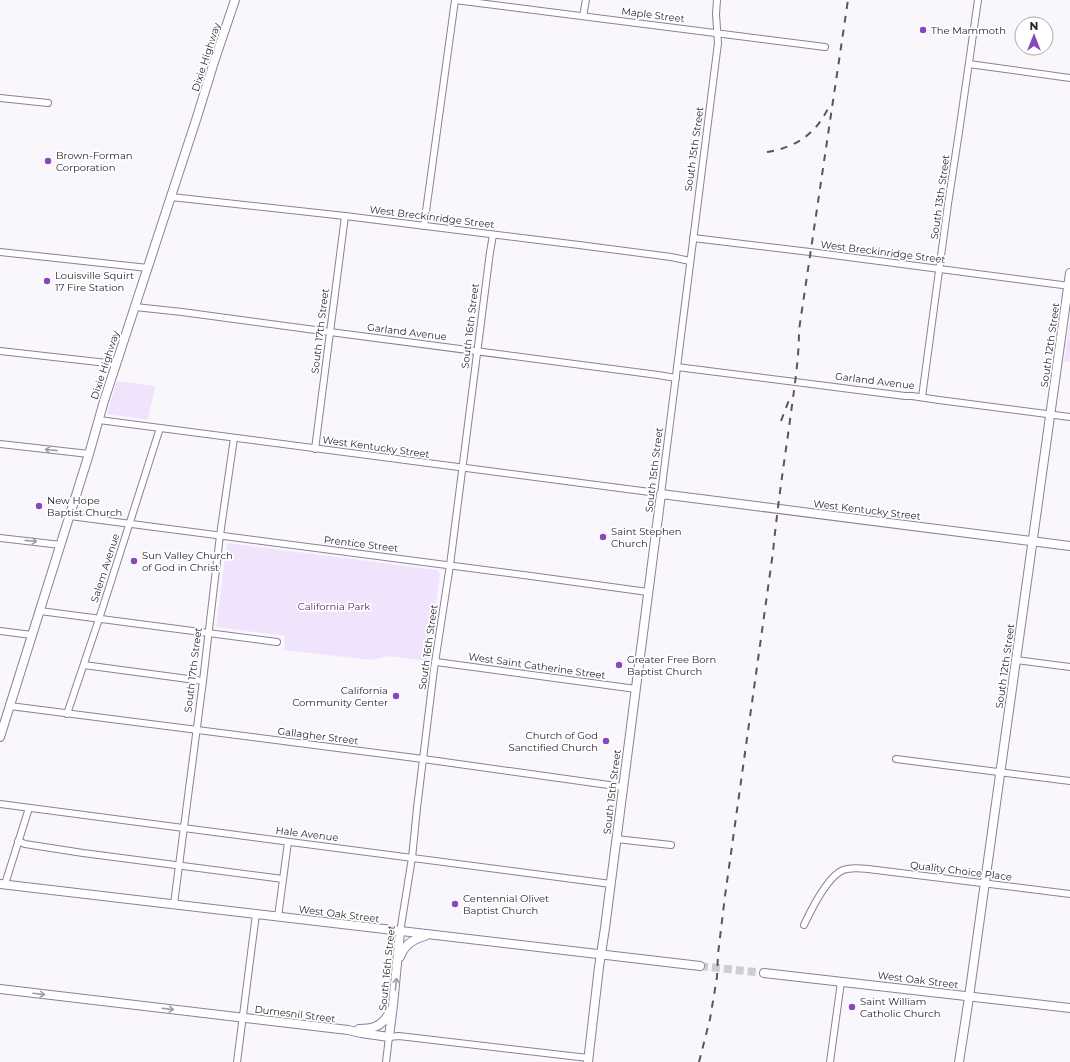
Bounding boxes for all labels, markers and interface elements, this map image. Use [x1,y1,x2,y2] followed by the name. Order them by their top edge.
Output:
[621,5,685,25] street label: Maple Street
[1014,16,1054,56] north arrow
[1030,19,1038,33] text: N
[189,20,223,93] street label: Dixie Highway
[931,24,1006,37] place label: The Mammoth
[918,25,928,35] marker: The Mammoth
[682,106,706,192] street label: South 15th Street
[56,149,133,174] place label: Brown-Forman Corporation
[928,154,952,240] street label: South 13th Street
[43,156,53,166] marker: Brown-Forman Corporation
[369,203,495,231] street label: West Breckinridge Street
[820,238,946,266] street label: West Breckinridge Street
[55,269,134,294] place label: Louisville Squirt 17 Fire Station
[42,276,52,286] marker: Louisville Squirt 17 Fire Station
[458,283,482,369] street label: South 16th Street
[308,288,332,374] street label: South 17th Street
[1038,302,1062,388] street label: South 12th Street
[366,321,448,343] street label: Garland Avenue
[88,328,122,401] street label: Dixie Highway
[834,370,916,392] street label: Garland Avenue
[642,427,666,513] street label: South 15th Street
[322,433,430,461] street label: West Kentucky Street
[45,446,58,454] one-way arrow
[47,494,122,519] place label: New Hope Baptist Church
[813,497,921,523] street label: West Kentucky Street
[34,501,44,511] marker: New Hope Baptist Church
[611,525,682,550] place label: Saint Stephen Church
[88,532,122,604] street label: Salem Avenue
[598,532,608,542] marker: Saint Stephen Church
[323,533,399,555] street label: Prentice Street
[24,538,37,545] one-way arrow
[142,549,233,574] place label: Sun Valley Church of God in Christ
[129,556,139,566] marker: Sun Valley Church of God in Christ
[298,600,370,613] park label: California Park
[416,604,440,690] street label: South 16th Street
[993,623,1017,709] street label: South 12th Street
[181,627,205,713] street label: South 17th Street
[468,650,606,682] street label: West Saint Catherine Street
[627,653,716,678] place label: Greater Free Born Baptist Church
[614,660,624,670] marker: Greater Free Born Baptist Church
[292,684,388,709] place label: California Community Center
[391,691,401,701] marker: California Community Center
[277,725,359,747] street label: Gallagher Street
[509,729,598,754] place label: Church of God Sanctified Church
[601,736,611,746] marker: Church of God Sanctified Church
[600,749,624,835] street label: South 15th Street
[275,824,339,844] street label: Hale Avenue
[909,858,1013,884] street label: Quality Choice Place
[463,892,549,917] place label: Centennial Olivet Baptist Church
[450,899,460,909] marker: Centennial Olivet Baptist Church
[298,903,380,925] street label: West Oak Street
[376,925,398,1011] street label: South 16th Street
[877,969,959,991] street label: West Oak Street
[392,978,399,991] one-way arrow
[32,990,45,997] one-way arrow
[860,995,940,1020] place label: Saint William Catholic Church
[847,1002,857,1012] marker: Saint William Catholic Church
[254,1003,336,1025] street label: Dumesnil Street
[161,1005,174,1013] one-way arrow

